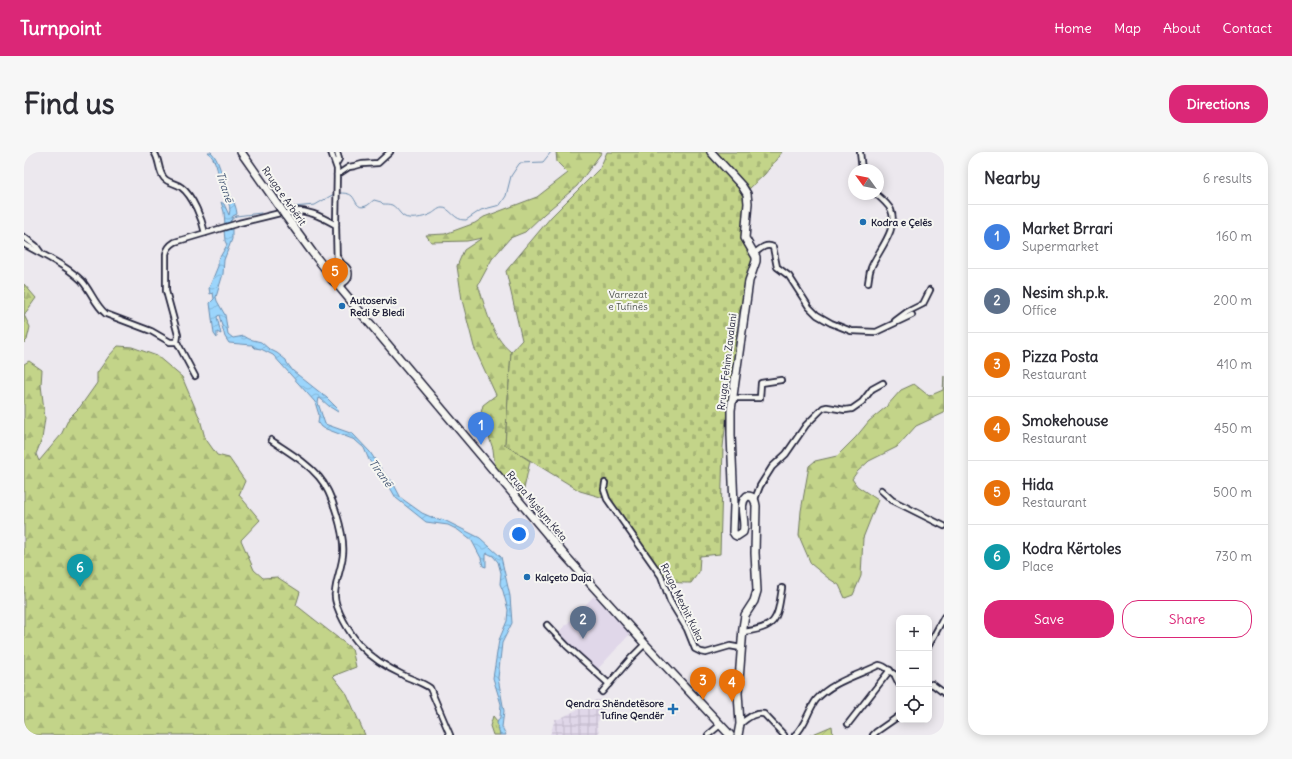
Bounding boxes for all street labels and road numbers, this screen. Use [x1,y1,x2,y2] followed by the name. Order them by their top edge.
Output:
[259,164,309,228] street label: Rruga e Arbërit
[715,313,739,411] street label: Rruga Fehim Zavalani
[504,468,570,544] street label: Rruga Myslym Keta
[658,561,707,643] street label: Rruga Mexhit Kuka

